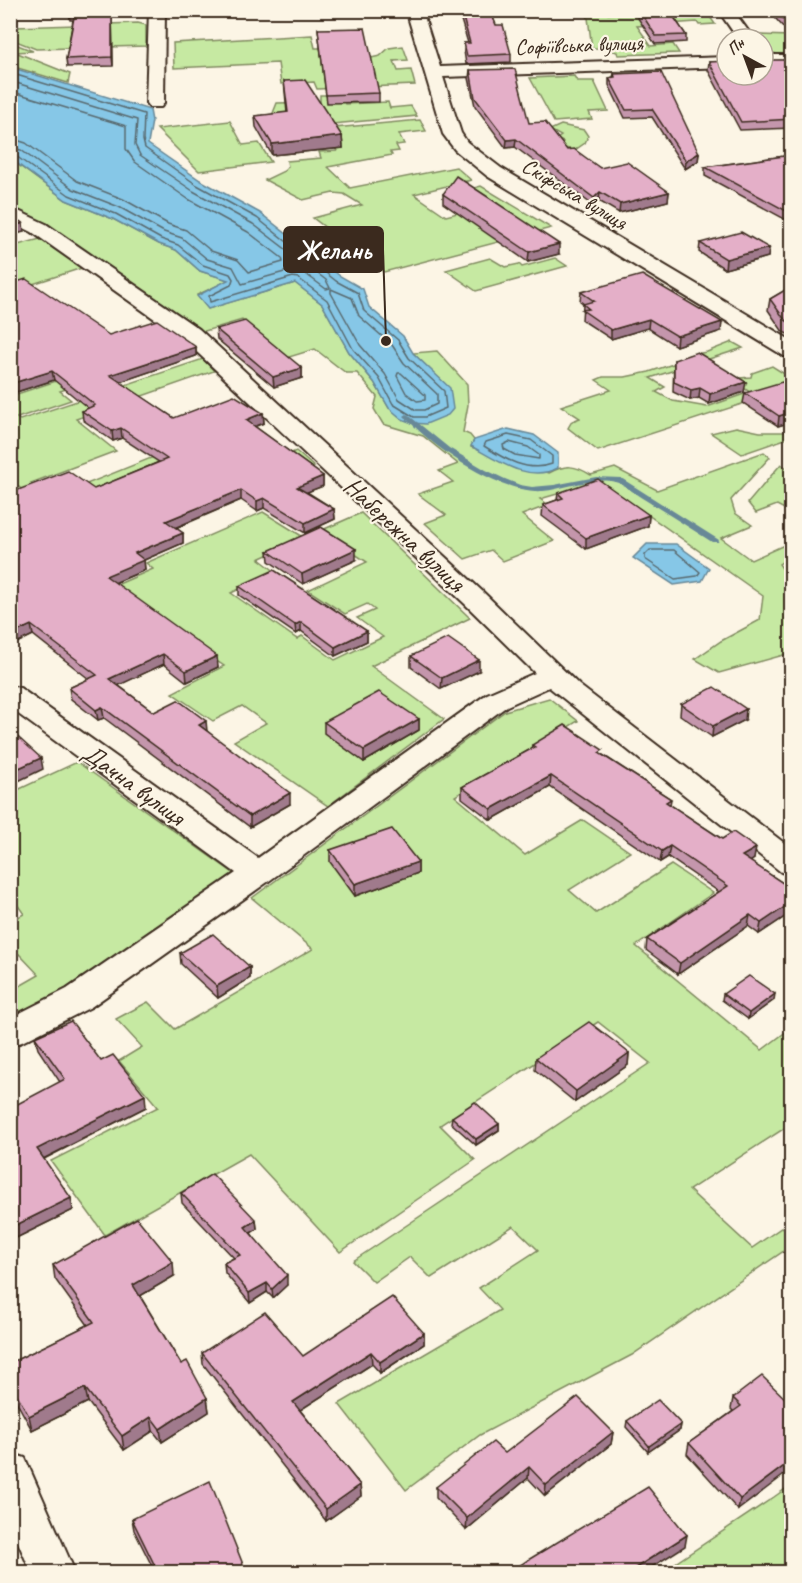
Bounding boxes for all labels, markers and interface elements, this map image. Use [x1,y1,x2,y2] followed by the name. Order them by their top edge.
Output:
[715,27,775,87] north arrow
[515,29,645,61] street label: Софіївська вулиця
[723,33,749,59] text: Пн
[517,151,633,237] street label: Скіфська вулиця
[284,227,383,272] callout: Желань
[297,233,373,267] text: Желань
[337,469,474,600] street label: Набережна вулиця
[76,736,193,834] street label: Дачна вулиця

